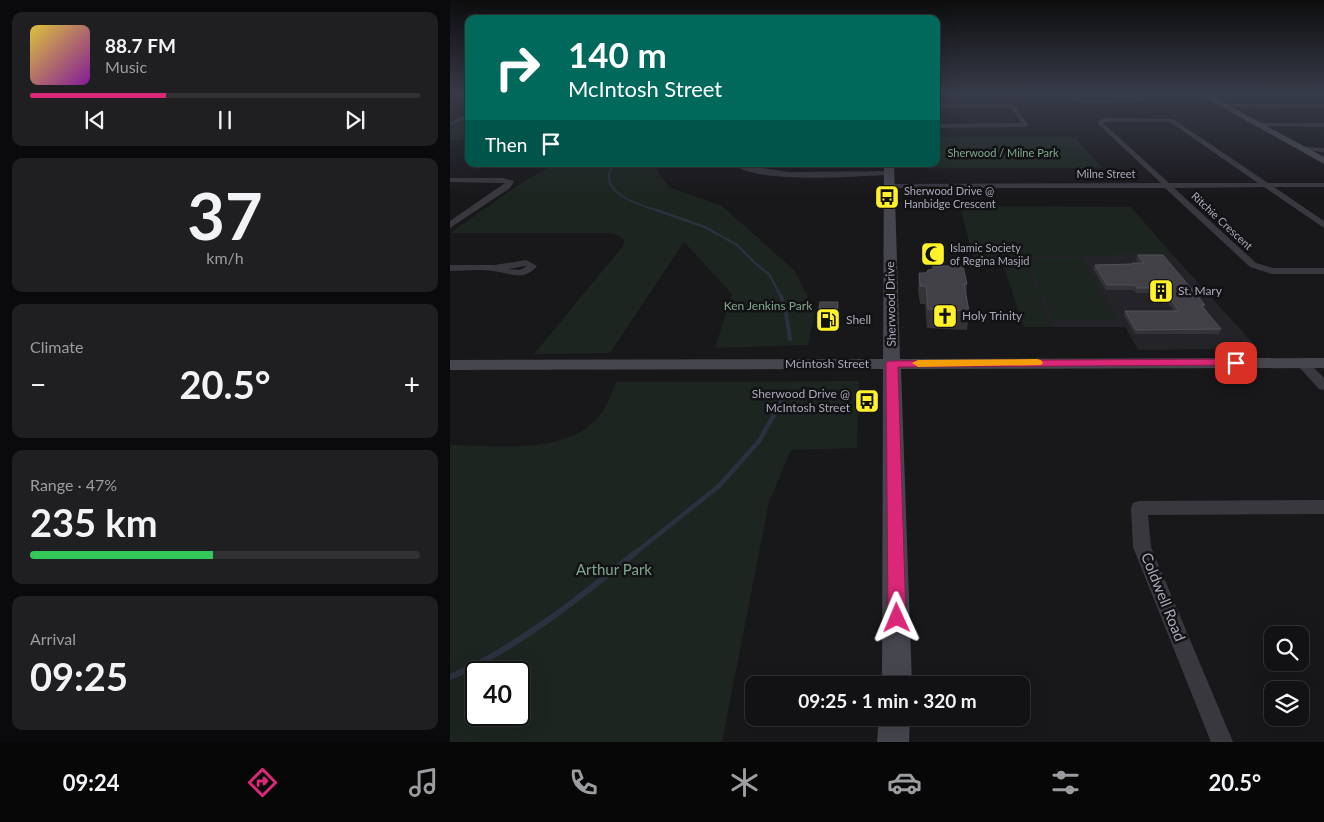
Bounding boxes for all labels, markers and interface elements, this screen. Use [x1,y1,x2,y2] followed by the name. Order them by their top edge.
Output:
[568,33,667,75] text: 140 m
[105,34,176,57] text: 88.7 FM
[485,35,550,100] icon: right
[105,57,147,76] text: Music
[568,75,722,102] text: McIntosh Street
[81,106,109,134] icon: previous
[211,106,239,134] icon: pause
[341,106,369,134] icon: next
[537,130,565,158] icon: arrive
[485,133,527,156] text: Then
[947,146,1059,159] park label: Sherwood / Milne Park
[1076,167,1136,180] street label: Milne Street
[187,176,263,254] text: 37
[874,184,900,210] bus stop icon: Sherwood Drive @ Hanbidge Crescent
[904,184,996,210] place label: Sherwood Drive @ Hanbidge Crescent
[1189,189,1256,252] street label: Ritchie Crescent
[920,241,946,267] mosque icon: Islamic Society of Regina Masjid
[950,241,1029,267] place label: Islamic Society of Regina Masjid
[206,248,244,267] text: km/h
[882,261,899,347] street label: Sherwood Drive
[1148,278,1174,304] building icon: St. Mary
[1178,283,1223,298] place label: St. Mary
[724,298,813,313] park label: Ken Jenkins Park
[932,303,958,329] church icon: Holy Trinity
[815,307,841,333] fuel station icon: Shell
[962,308,1023,323] place label: Holy Trinity
[846,312,871,327] place label: Shell
[30,337,83,356] text: Climate
[1215,342,1257,384] pin
[1222,349,1250,377] icon: arrive
[785,356,870,371] street label: McIntosh Street
[180,361,270,407] text: 20.5°
[30,367,46,401] text: −
[404,367,420,401] text: +
[752,386,851,415] place label: Sherwood Drive @ McIntosh Street
[854,388,880,414] bus stop icon: Sherwood Drive @ McIntosh Street
[30,475,117,494] text: Range · 47%
[30,499,158,545] text: 235 km
[1138,550,1190,644] street label: Coldwell Road
[576,560,652,578] park label: Arthur Park
[870,591,922,643] position arrow
[1264,626,1309,726] map controls
[1264,626,1309,671] button: search
[30,629,76,648] text: Arrival
[30,653,128,699] text: 09:25
[465,661,530,726] speed limit sign: 40
[1264,681,1309,726] button: layers
[798,689,977,712] text: 09:25 · 1 min · 320 m
[245,765,280,800] icon: directions
[406,765,441,800] icon: music
[566,765,601,800] icon: phone
[727,765,762,800] icon: climate
[887,765,922,800] icon: car
[1048,765,1083,800] icon: filters
[63,769,120,796] text: 09:24
[1209,769,1261,796] text: 20.5°

